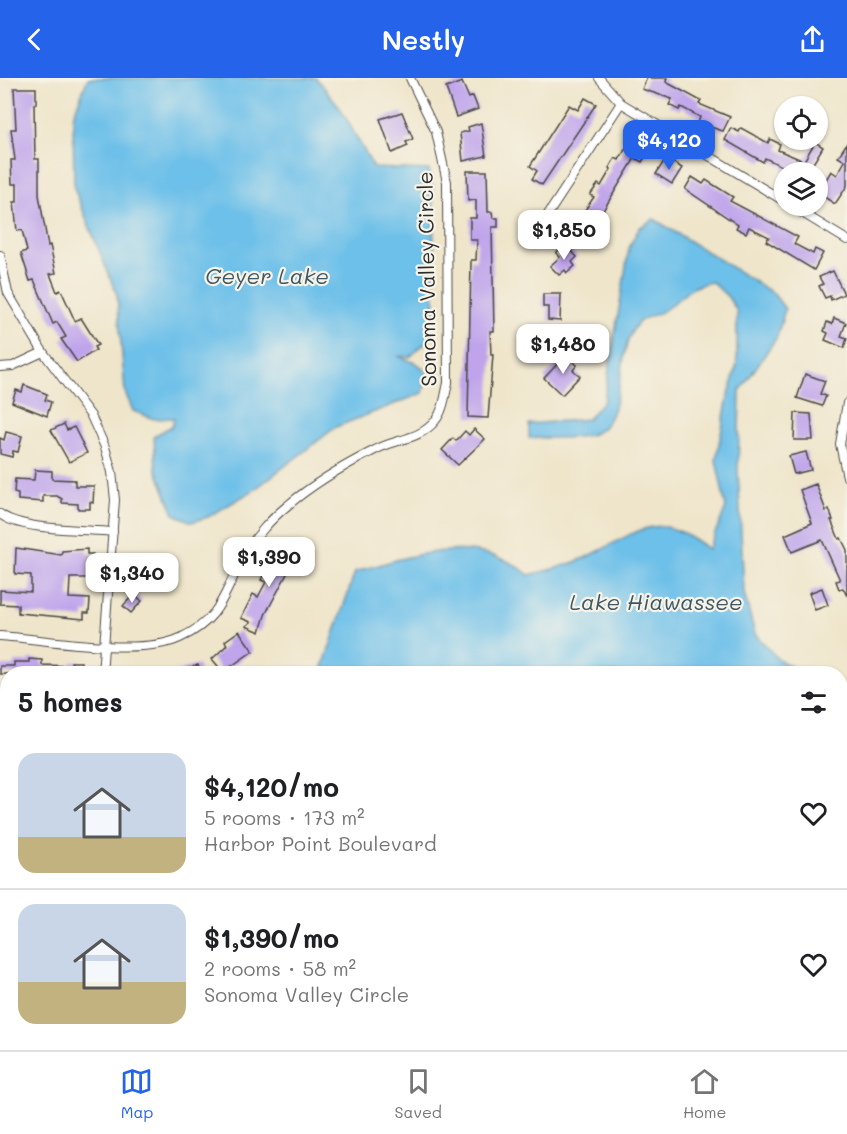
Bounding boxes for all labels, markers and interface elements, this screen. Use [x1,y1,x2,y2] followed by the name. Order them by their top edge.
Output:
[382,22,465,57] text: Nestly
[18,23,51,56] icon: back
[796,23,829,56] icon: share
[774,96,828,216] map controls
[774,96,828,150] button: locate
[620,120,718,171] pin: $4,120
[637,126,701,152] text: $4,120
[774,162,828,216] button: layers
[411,171,441,387] street label: Sonoma Valley Circle
[515,210,613,261] pin: $1,850
[532,216,596,242] text: $1,850
[205,261,329,290] water label: Geyer Lake
[514,324,612,375] pin: $1,480
[530,330,596,356] text: $1,480
[220,537,318,588] pin: $1,390
[237,543,301,569] text: $1,390
[83,553,181,604] pin: $1,340
[100,559,164,585] text: $1,340
[569,587,743,616] water label: Lake Hiawassee
[18,685,123,719] text: 5 homes
[797,686,830,719] icon: filters
[204,770,339,804] text: $4,120/mo
[66,777,138,849] icon: home
[797,797,830,830] icon: heart
[204,804,365,830] text: 5 rooms · 173 m²
[204,830,437,856] text: Harbor Point Boulevard
[204,921,339,955] text: $1,390/mo
[66,928,138,1000] icon: home
[797,948,830,981] icon: heart
[204,955,356,981] text: 2 rooms · 58 m²
[204,981,409,1007] text: Sonoma Valley Circle
[120,1065,153,1122] tab: Map
[394,1065,442,1122] tab: Saved
[683,1065,726,1122] tab: Home

